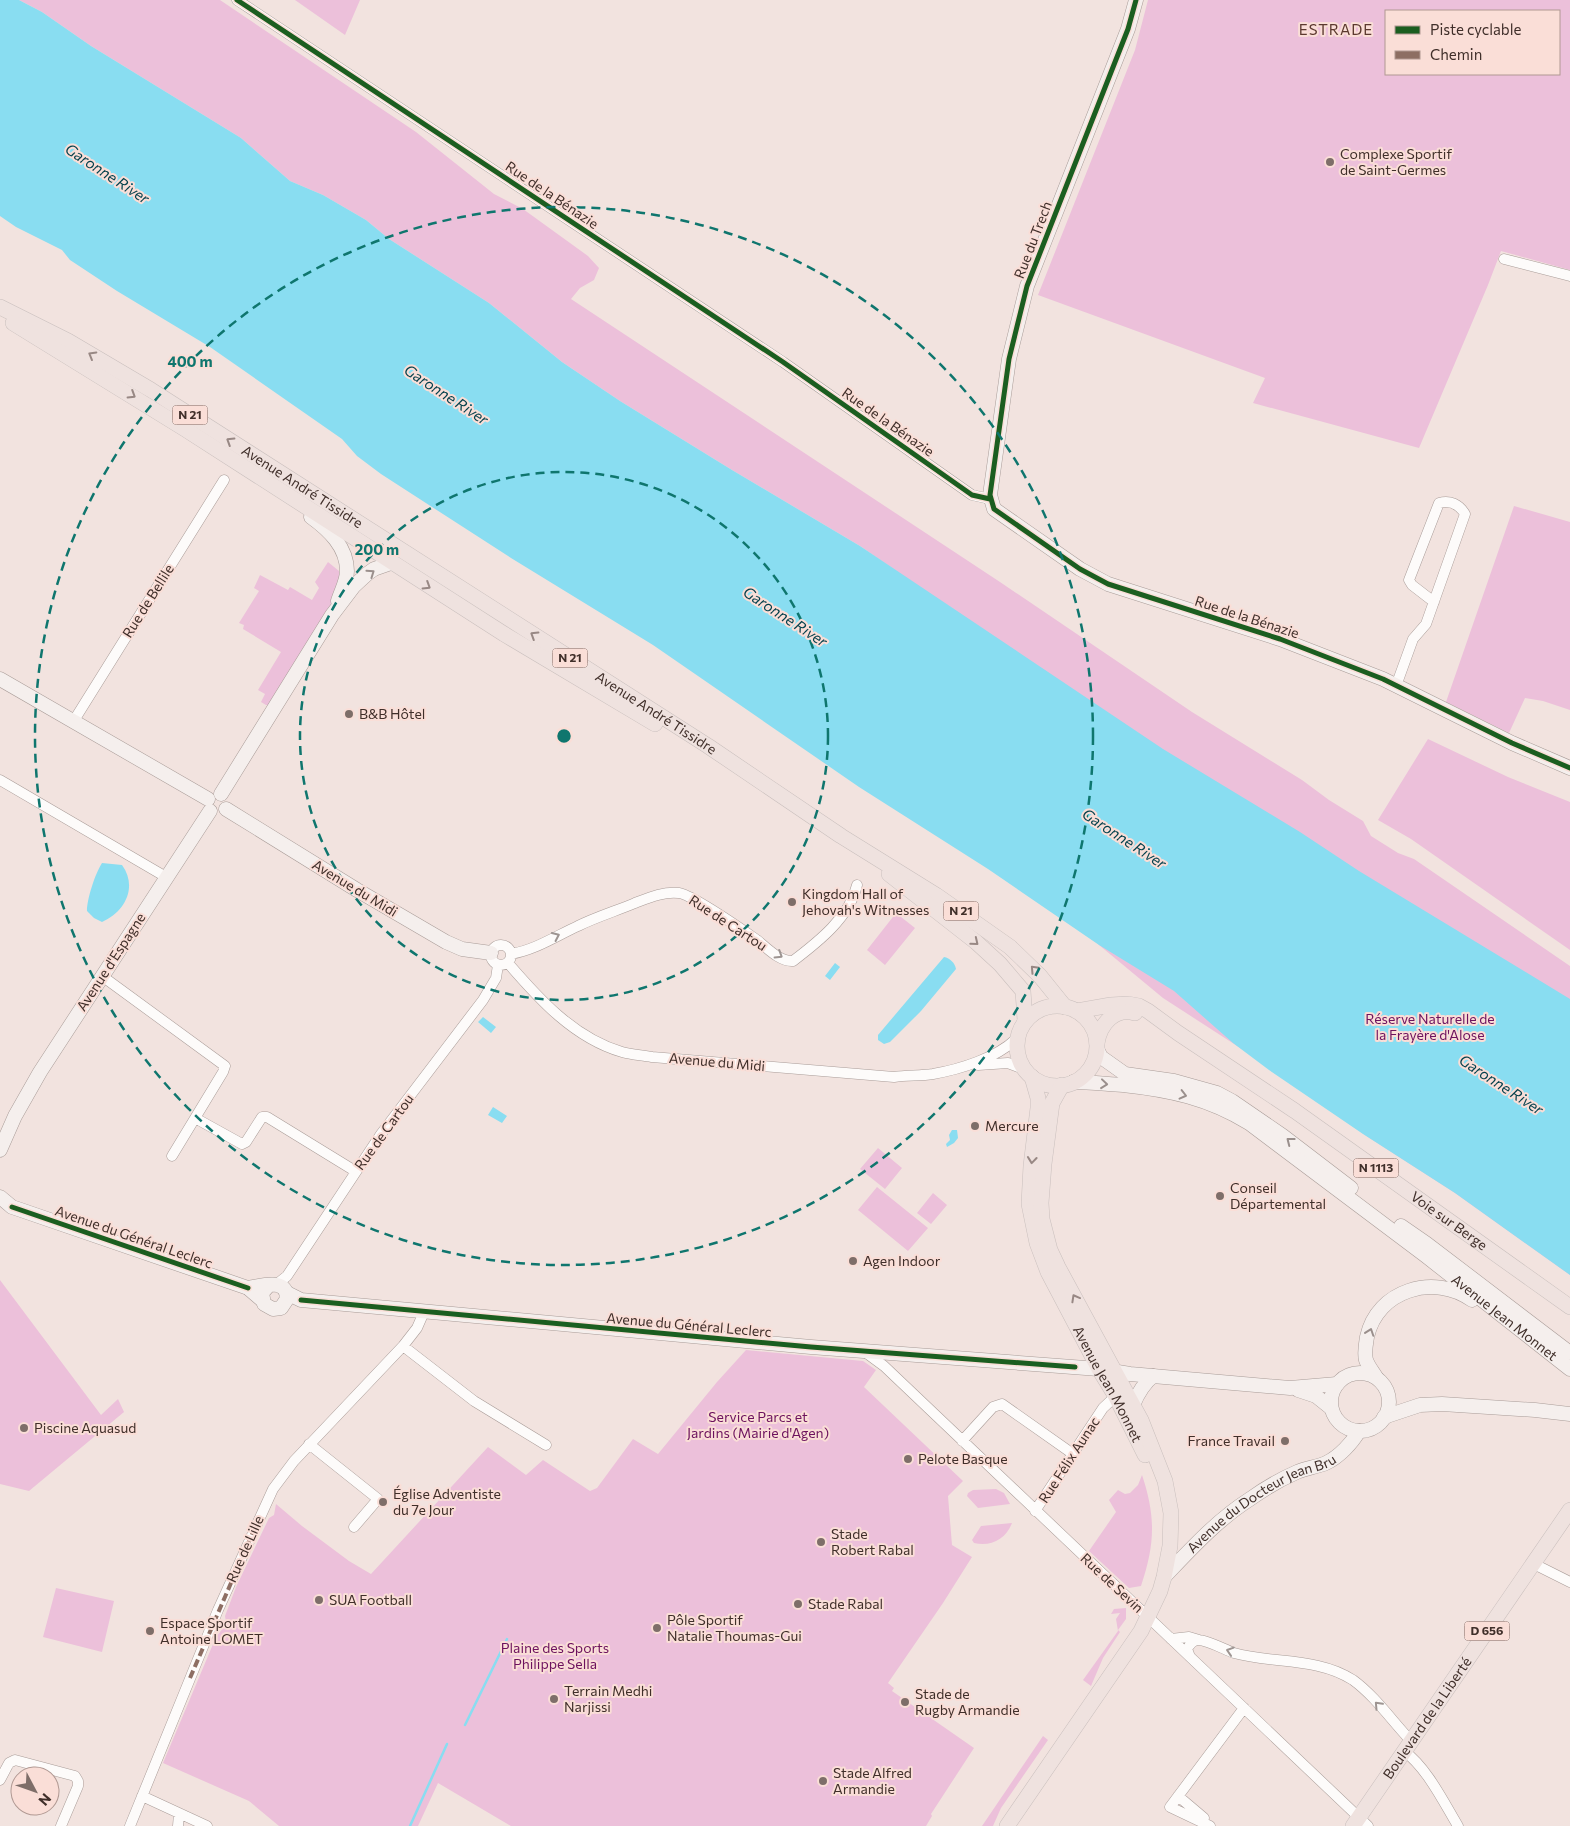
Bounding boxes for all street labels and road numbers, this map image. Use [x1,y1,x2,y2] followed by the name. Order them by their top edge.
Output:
[503,157,602,232] street label: Rue de la Bénazie
[1010,199,1055,281] street label: Rue du Trech
[839,383,938,460] street label: Rue de la Bénazie
[172,406,208,424] road number: N 21
[239,441,366,531] street label: Avenue André Tissidre
[118,561,177,641] street label: Rue de Bellile
[1193,592,1301,641] street label: Rue de la Bénazie
[552,648,588,668] road number: N 21
[593,668,720,758] street label: Avenue André Tissidre
[309,855,401,920] street label: Avenue du Midi
[686,891,771,954] street label: Rue de Cartou
[944,901,978,920] road number: N 21
[73,909,149,1014] street label: Avenue d'Espagne
[668,1049,766,1074] street label: Avenue du Midi
[350,1090,417,1173] street label: Rue de Cartou
[1354,1158,1398,1178] road number: N 1113
[1408,1187,1491,1253] street label: Voie sur Berge
[53,1202,215,1272] street label: Avenue du Général Leclerc
[1448,1270,1561,1364] street label: Avenue Jean Monnet
[606,1309,772,1340] street label: Avenue du Général Leclerc
[1070,1323,1146,1445] street label: Avenue Jean Monnet
[1034,1413,1103,1506] street label: Rue Félix Aunac
[1183,1450,1339,1556] street label: Avenue du Docteur Jean Bru
[222,1513,267,1585] street label: Rue de Lille
[1077,1549,1147,1616] street label: Rue de Sevin
[1464,1622,1510,1640] road number: D 656
[1379,1653,1475,1782] street label: Boulevard de la Liberté

